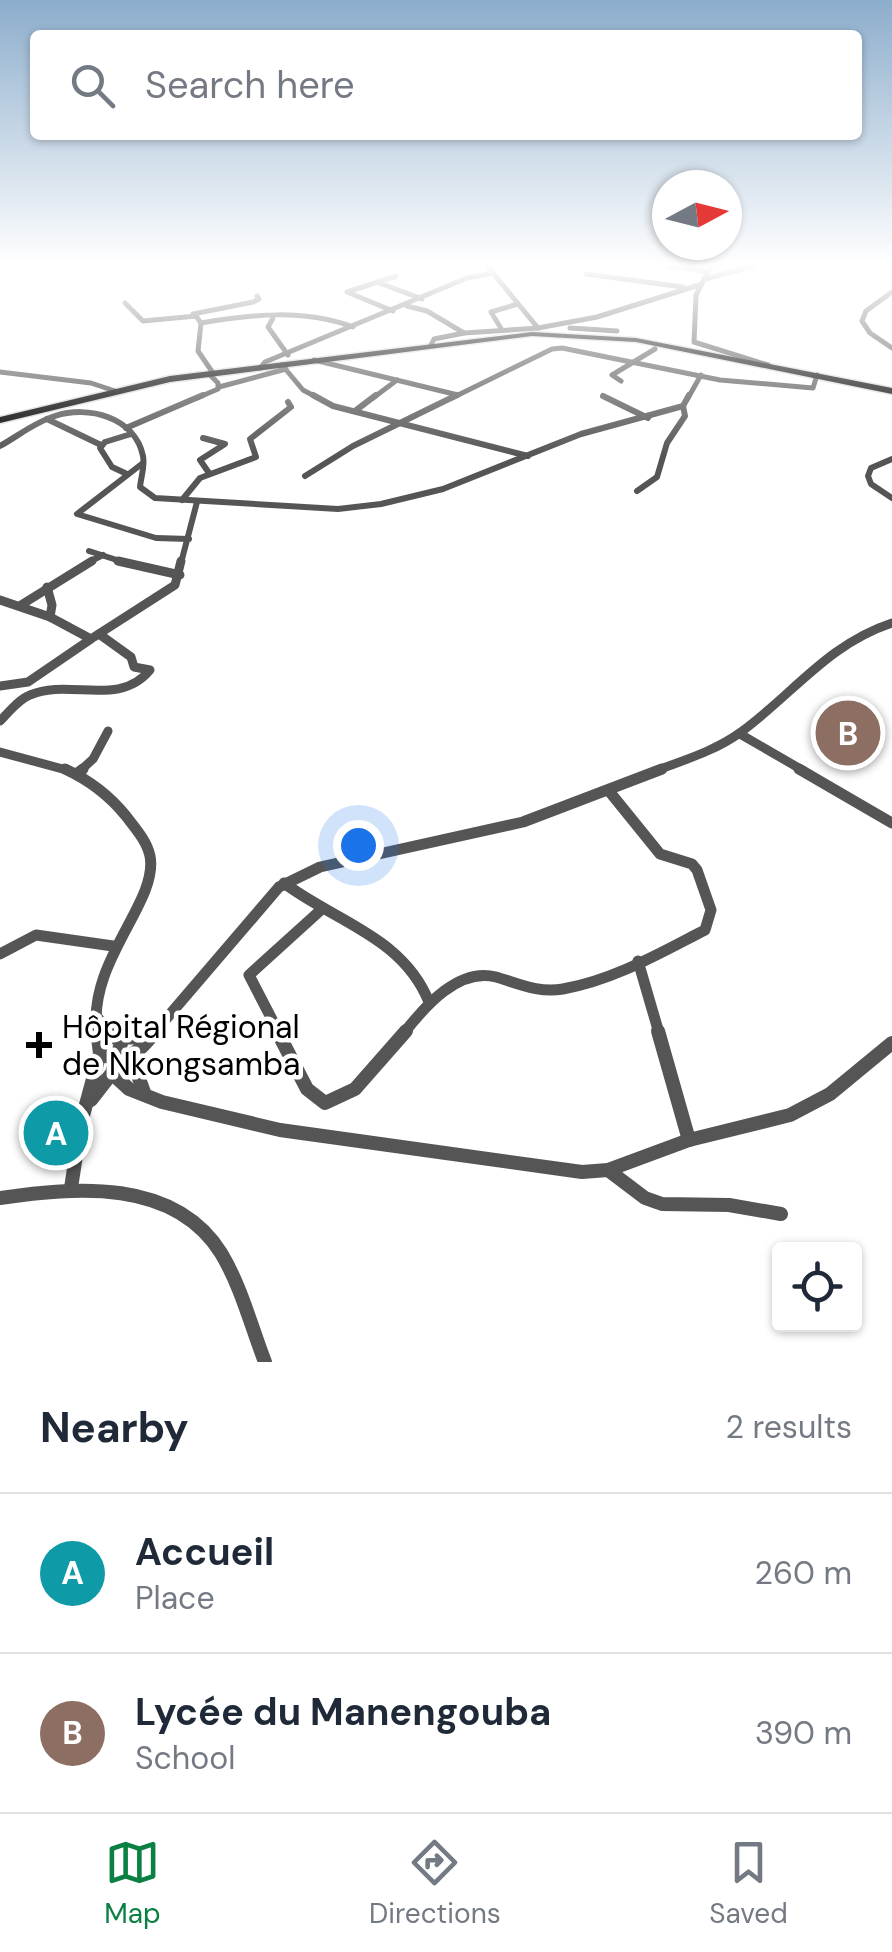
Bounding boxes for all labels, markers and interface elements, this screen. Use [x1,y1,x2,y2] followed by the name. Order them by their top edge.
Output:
[30,30,862,140] search box
[65,58,120,113] icon: search
[145,60,355,110] text: Search here
[652,170,742,260] north arrow
[816,696,880,770] pin: B
[333,820,384,871] your location
[62,1006,300,1085] place label: Hôpital Régional de Nkongsamba
[26,1032,52,1058] marker: Hôpital Régional de Nkongsamba
[23,1096,88,1170] pin: A
[772,1242,862,1332] map controls
[772,1242,862,1332] button: locate
[40,1400,189,1455] text: Nearby
[726,1406,852,1448] text: 2 results
[135,1527,274,1577] text: Accueil
[61,1552,84,1594] text: A
[755,1552,852,1594] text: 260 m
[135,1577,215,1619] text: Place
[135,1687,551,1737] text: Lycée du Manengouba
[62,1712,83,1754] text: B
[755,1712,852,1754] text: 390 m
[135,1737,235,1779] text: School
[104,1835,161,1932] tab: Map
[369,1835,501,1932] tab: Directions
[709,1835,788,1932] tab: Saved

